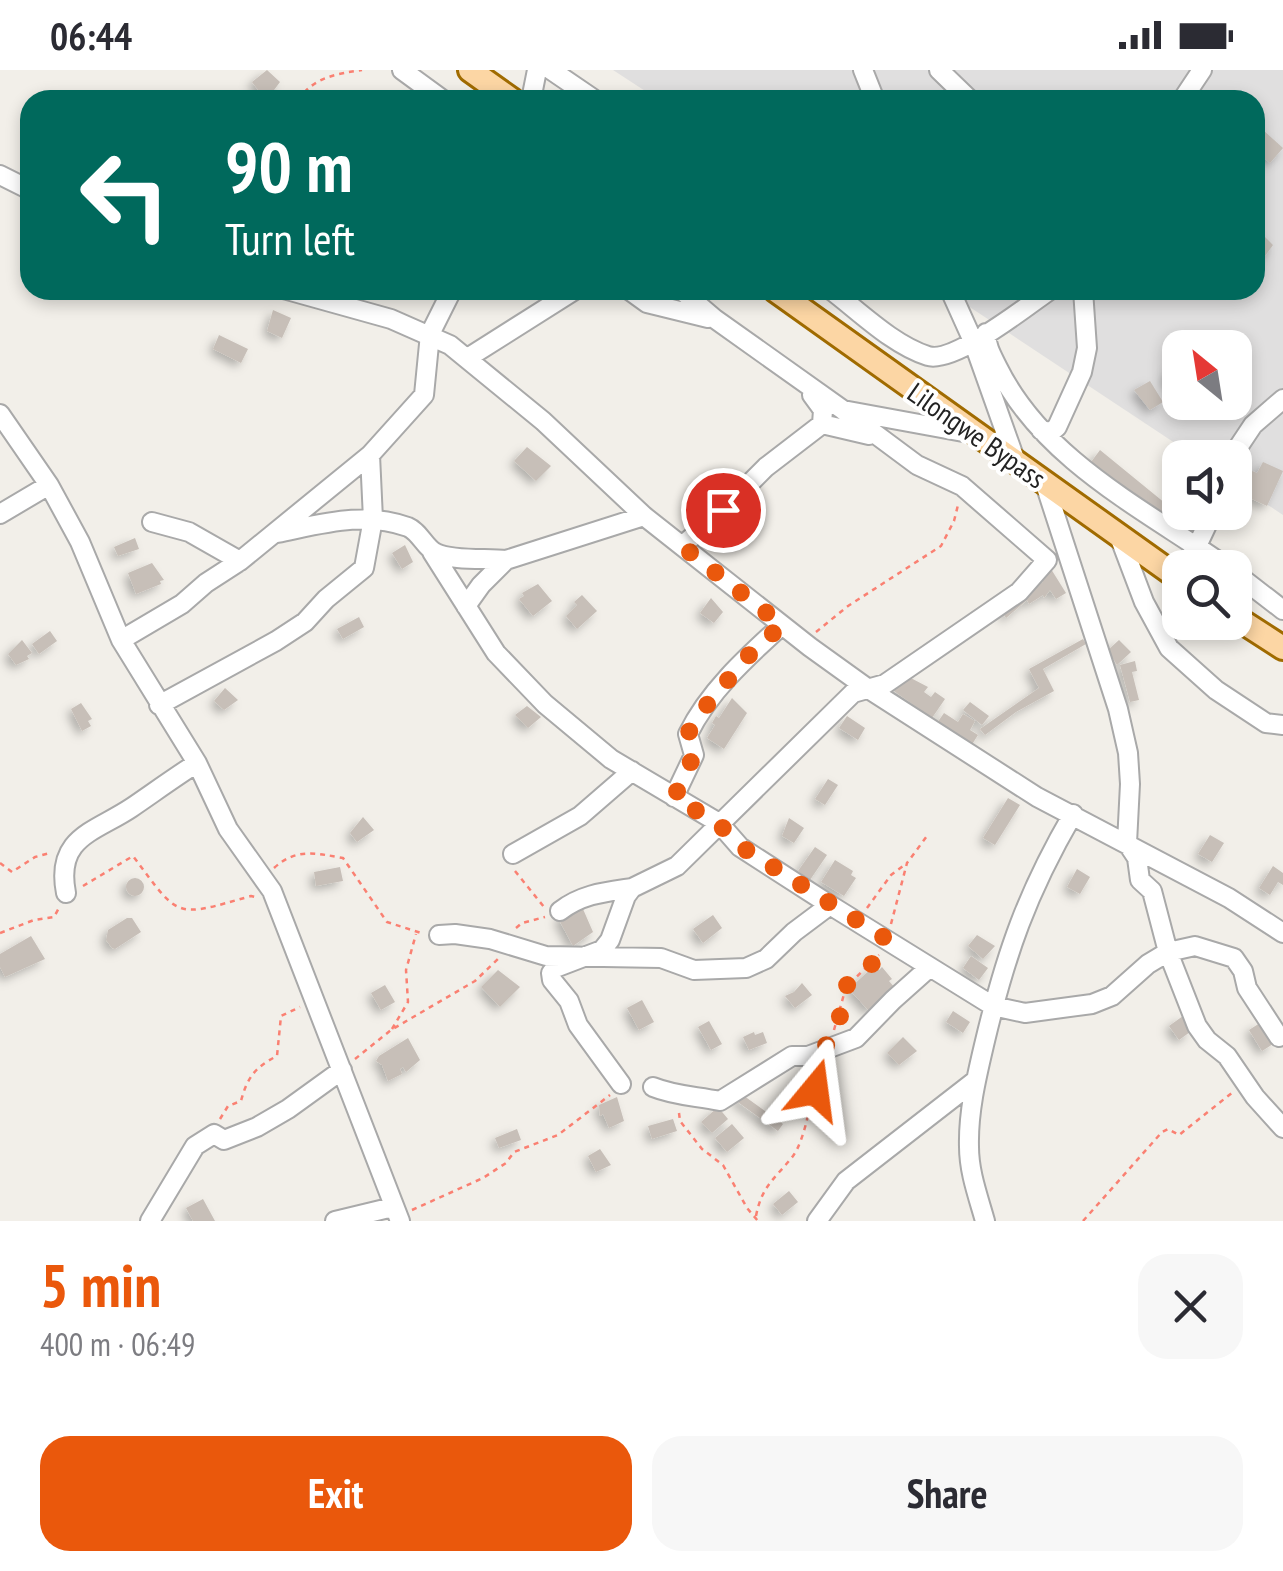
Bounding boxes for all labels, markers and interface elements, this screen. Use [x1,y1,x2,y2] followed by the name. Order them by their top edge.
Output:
[50,11,132,60] text: 06:44
[225,121,353,211] text: 90 m
[60,130,190,260] icon: left
[225,209,355,267] text: Turn left
[1162,330,1252,420] north arrow
[1162,330,1252,640] map controls
[901,374,1053,496] street label: Lilongwe Bypass
[1162,440,1252,530] button: sound
[681,468,766,553] pin
[696,483,751,538] icon: arrive
[1162,550,1252,640] button: search
[763,1038,867,1142] position arrow
[40,1246,161,1324] text: 5 min
[1138,1254,1243,1359] button: close
[40,1323,195,1365] text: 400 m · 06:49
[40,1436,632,1551] button: Exit
[652,1436,1243,1551] button: Share

